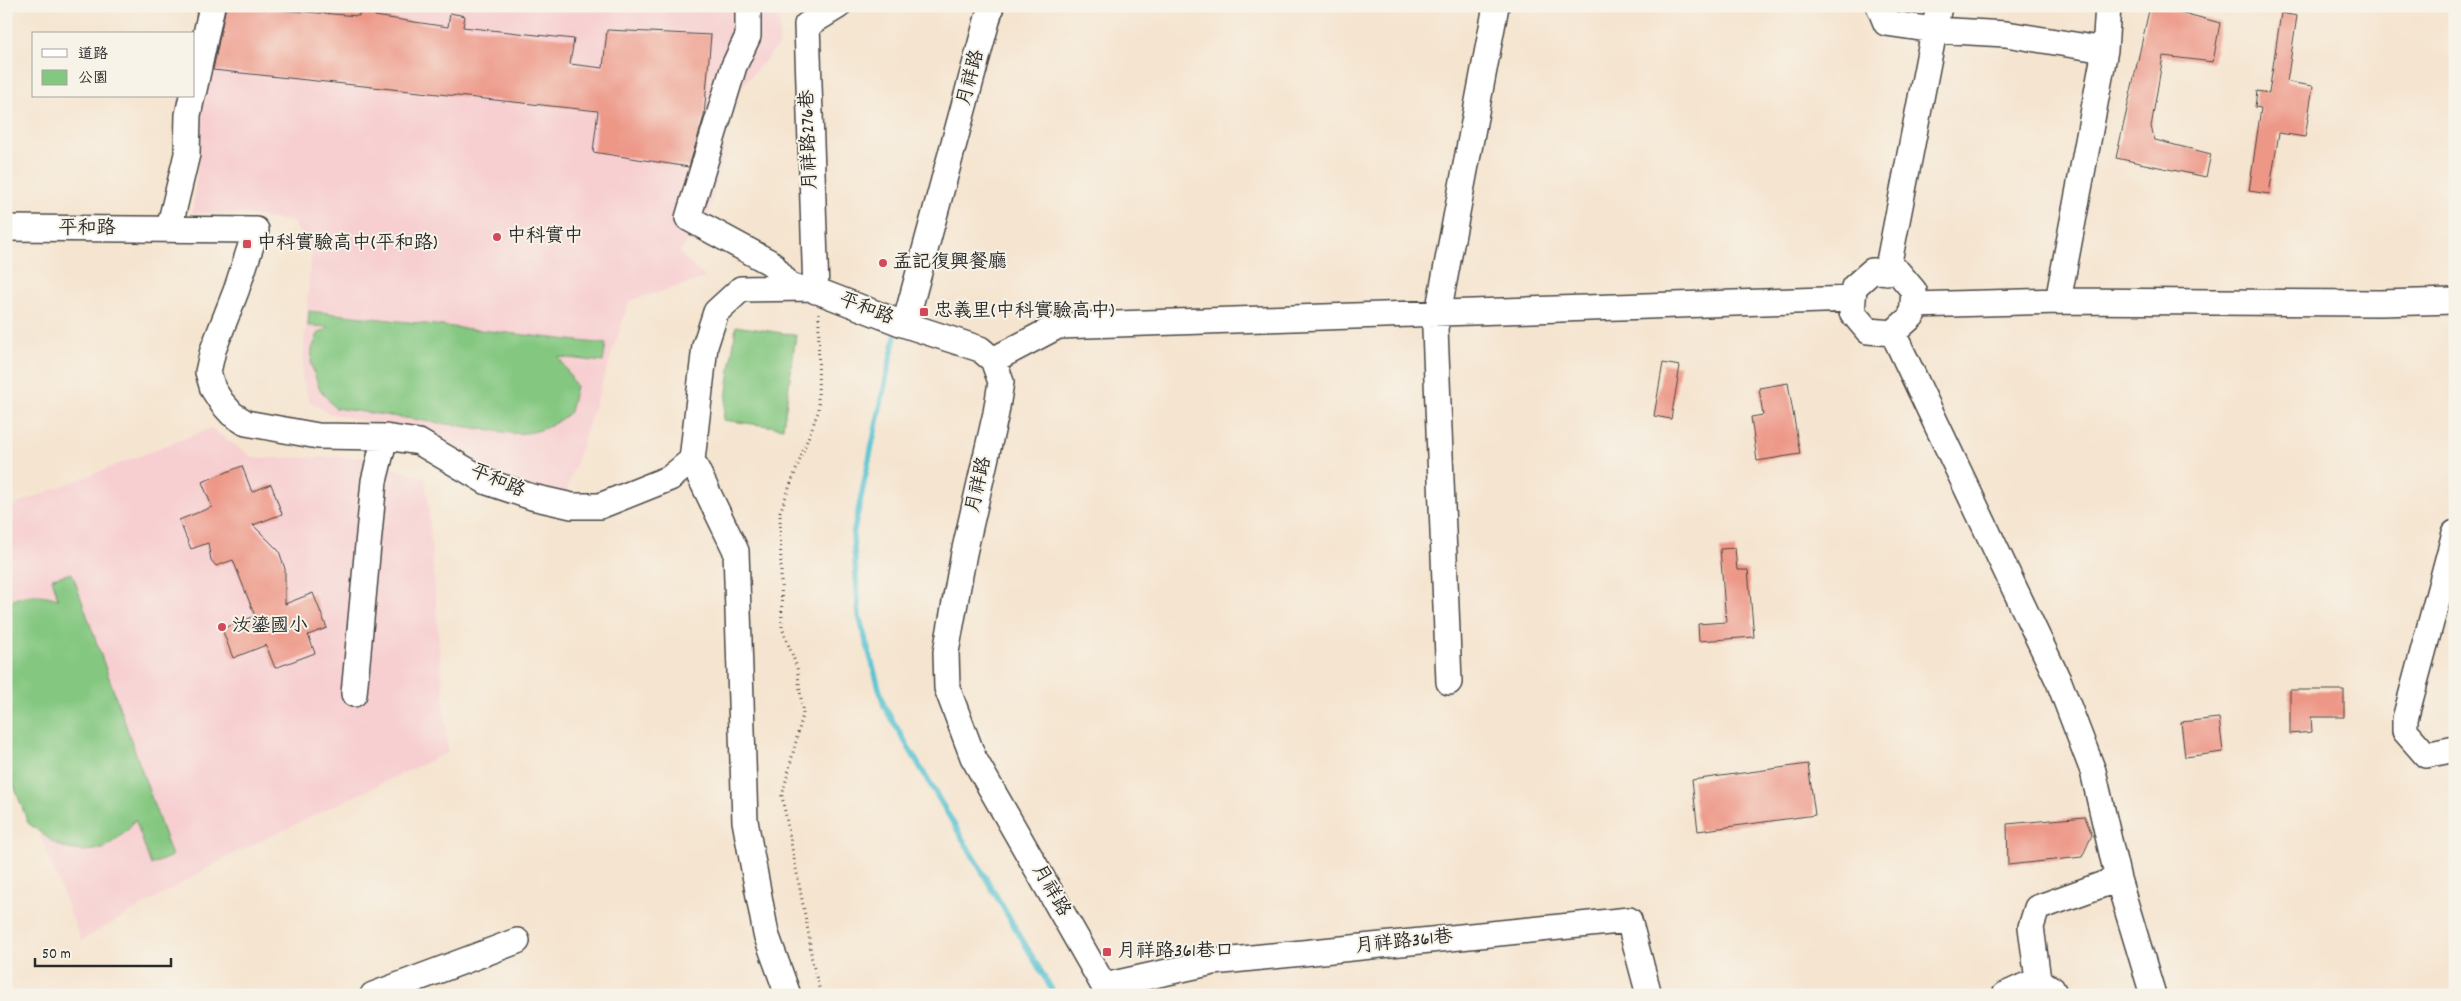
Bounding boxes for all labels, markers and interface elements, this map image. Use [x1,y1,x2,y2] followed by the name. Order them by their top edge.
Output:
[32,32,195,98] legend
[78,44,108,66] text: 道路
[952,47,992,109] street label: 月祥路
[78,68,108,90] text: 公園
[795,89,825,191] street label: 月祥路276巷
[58,216,116,243] street label: 平和路
[507,224,583,251] place label: 中科實中
[257,231,438,258] place label: 中科實驗高中(平和路)
[491,231,503,243] marker: 中科實中
[241,238,253,250] marker: 中科實驗高中(平和路)
[893,250,1007,277] place label: 孟記復興餐廳
[877,257,889,269] marker: 孟記復興餐廳
[835,287,897,333] street label: 平和路
[934,299,1115,326] place label: 忠義里(中科實驗高中)
[918,306,930,318] marker: 忠義里(中科實驗高中)
[960,454,1000,516] street label: 月祥路
[465,458,529,506] street label: 平和路
[232,614,308,641] place label: 汝鎏國小
[216,621,228,633] marker: 汝鎏國小
[1024,860,1076,922] street label: 月祥路
[1354,924,1454,962] street label: 月祥路361巷
[35,936,171,968] scale bar
[1117,939,1234,966] place label: 月祥路361巷口
[42,944,71,966] text: 50 m
[1101,946,1113,958] marker: 月祥路361巷口

